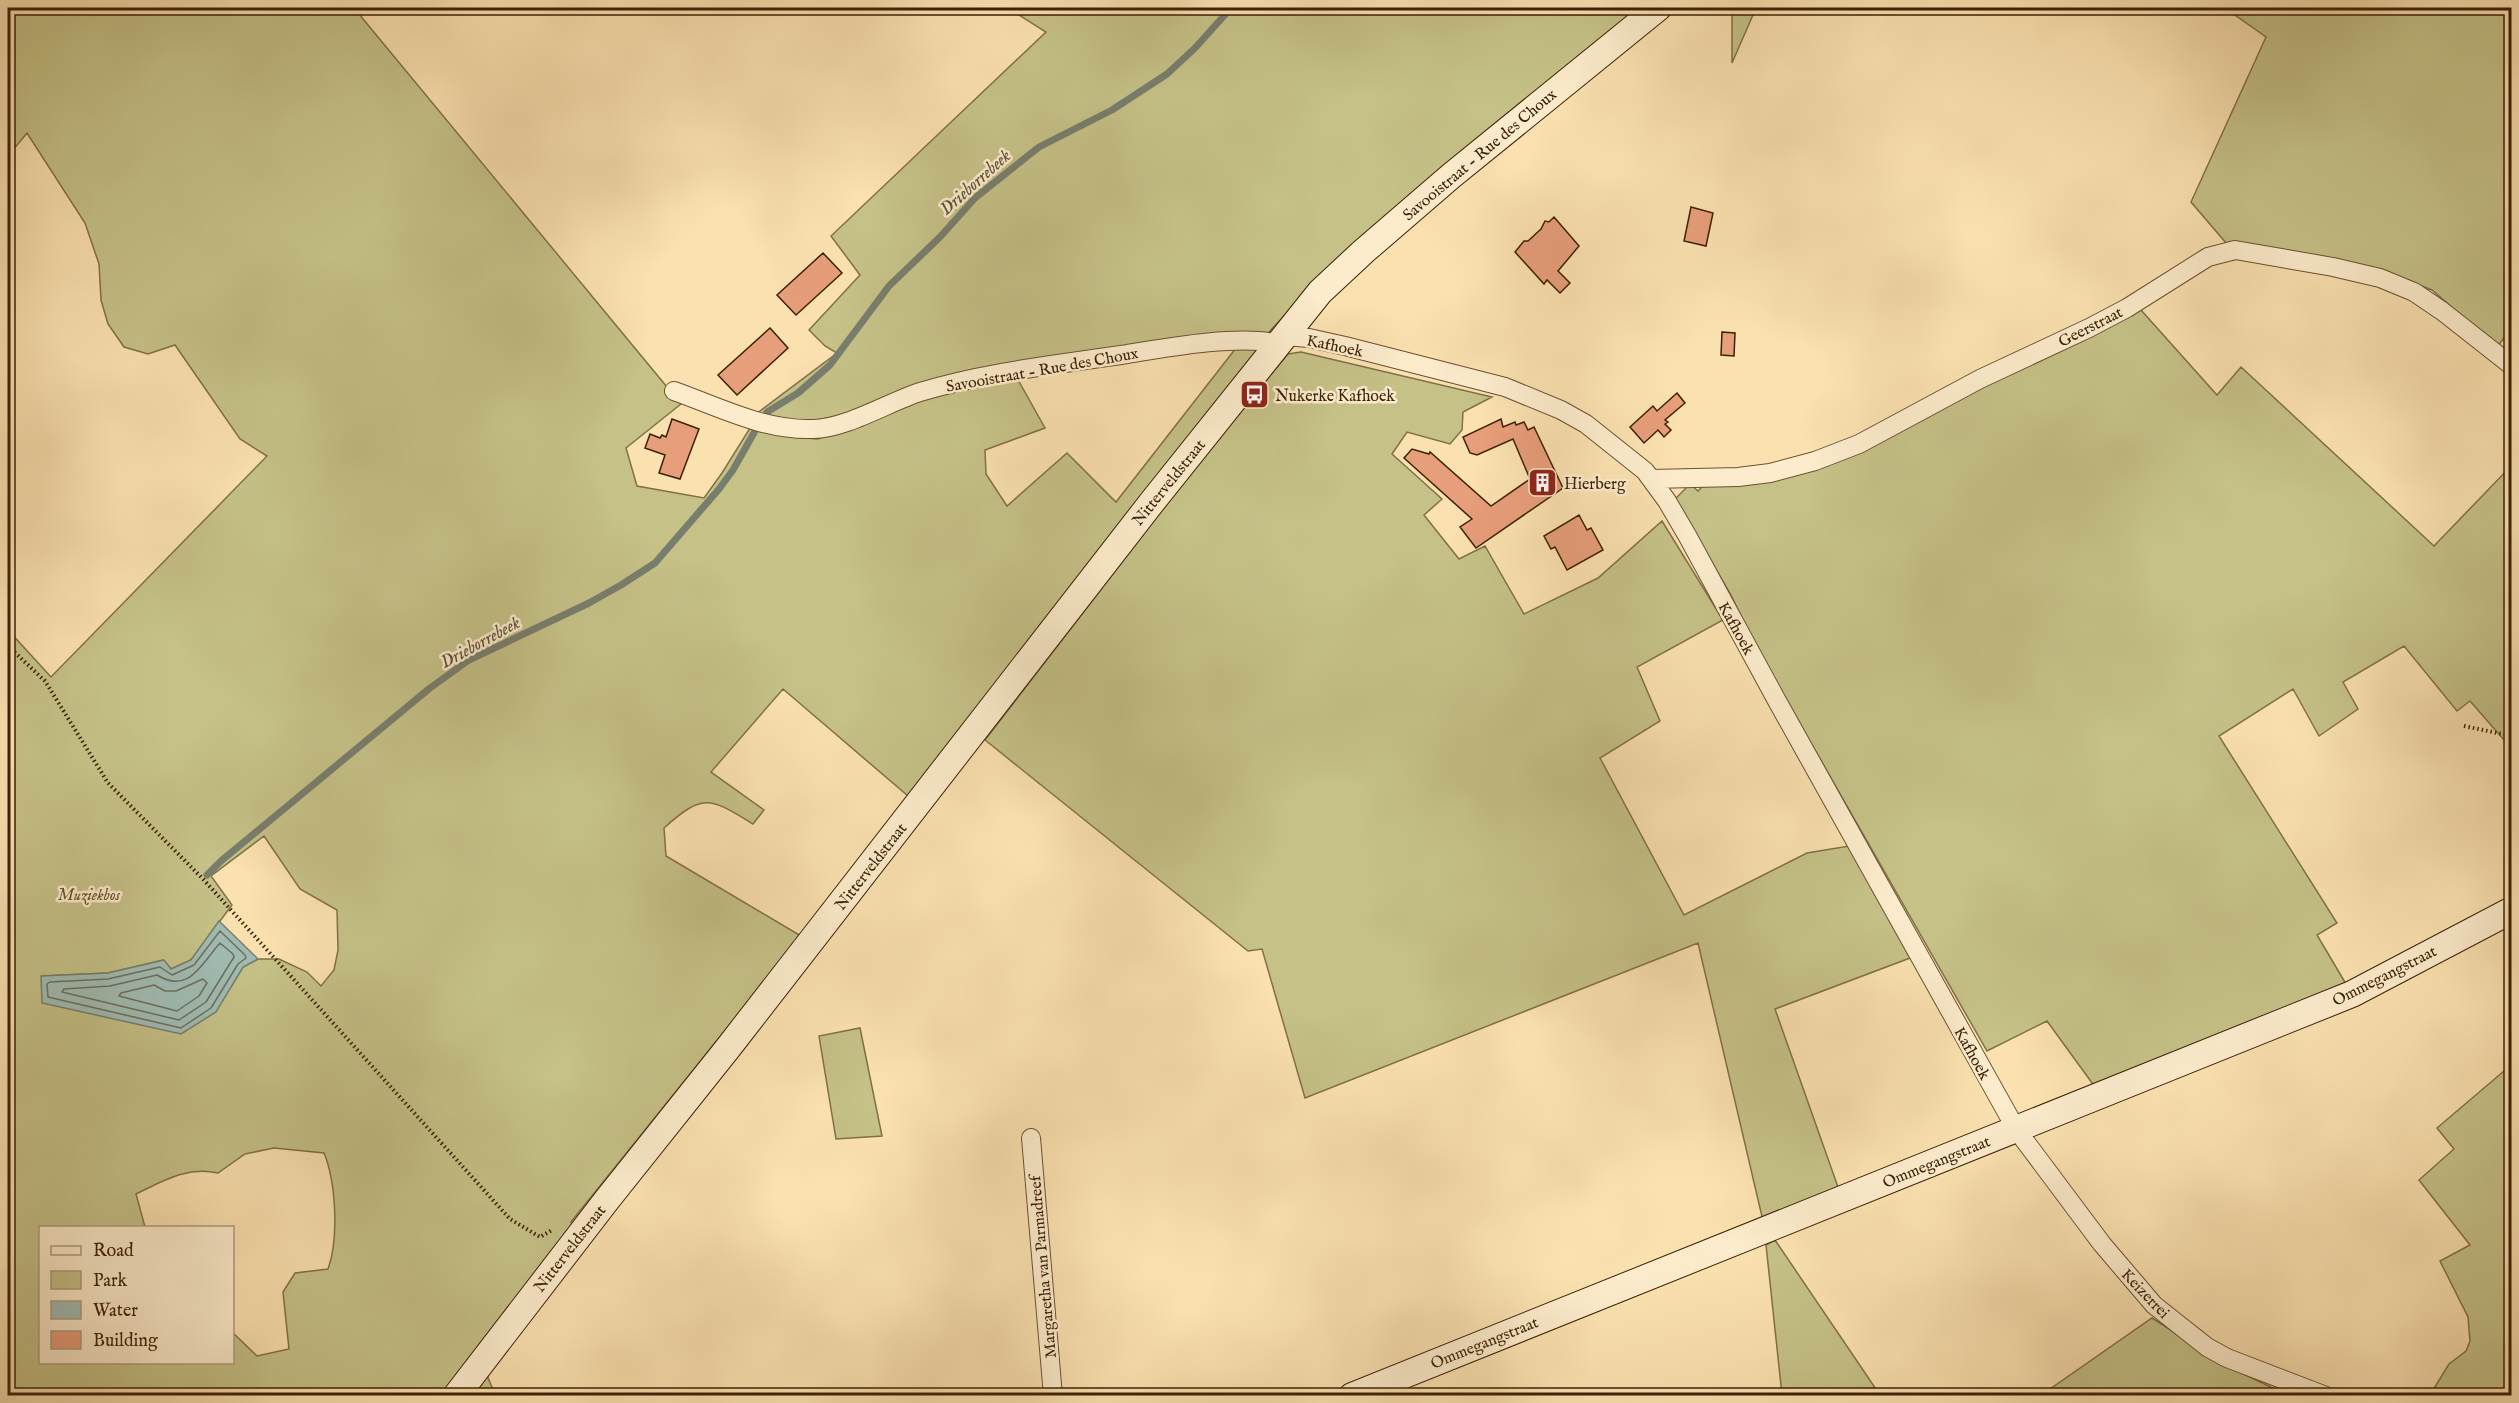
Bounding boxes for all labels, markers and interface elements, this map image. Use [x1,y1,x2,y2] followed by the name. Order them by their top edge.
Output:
[1399,85,1562,226] street label: Savooistraat - Rue des Choux
[936,145,1016,221] water label: Drieborrebeek
[2055,303,2127,352] street label: Geerstraat
[1304,331,1365,363] street label: Kafhoek
[945,344,1140,398] street label: Savooistraat - Rue des Choux
[1238,379,1270,411] bus stop icon: Nukerke Kafhoek
[1275,387,1395,407] place label: Nukerke Kafhoek
[1129,436,1211,531] street label: Nitterveldstraat
[1527,467,1559,499] building icon: Hierberg
[1564,475,1626,495] place label: Hierberg
[1713,599,1758,659] street label: Kafhoek
[437,612,525,675] water label: Drieborrebeek
[831,819,912,915] street label: Nitterveldstraat
[58,886,121,906] park label: Muziekbos
[2329,942,2441,1012] street label: Ommegangstraat
[1949,1024,1994,1084] street label: Kafhoek
[1880,1132,1994,1194] street label: Ommegangstraat
[1026,1172,1062,1359] street label: Margaretha van Parmadreef
[530,1201,611,1297] street label: Nitterveldstraat
[39,1226,234,1364] legend
[93,1240,134,1263] text: Road
[2116,1265,2173,1323] street label: Keizerrei
[93,1270,128,1293] text: Park
[93,1300,138,1323] text: Water
[1428,1313,1542,1375] street label: Ommegangstraat
[93,1330,158,1353] text: Building

